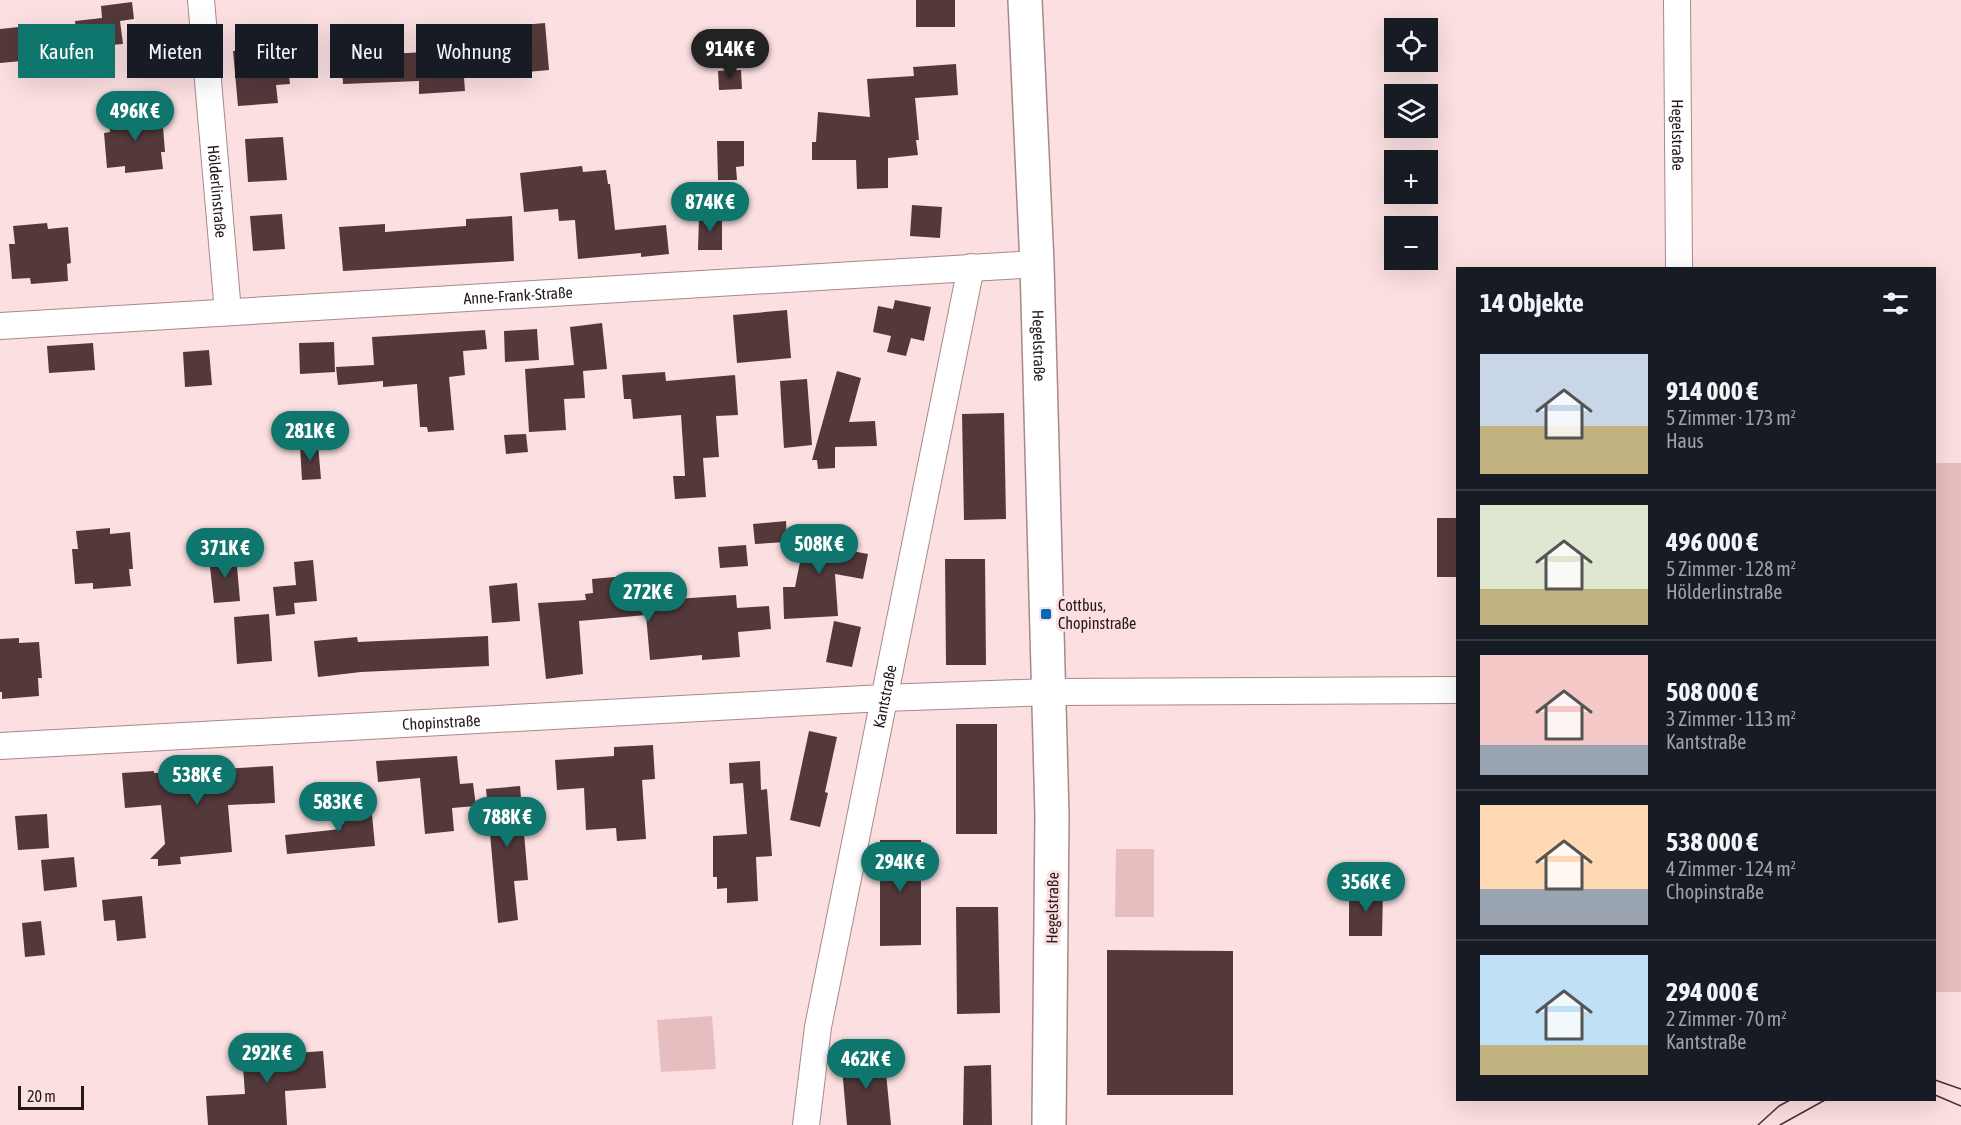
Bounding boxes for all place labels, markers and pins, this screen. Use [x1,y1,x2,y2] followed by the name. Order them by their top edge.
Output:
[681,29,779,80] pin: 914K €
[86,91,184,142] pin: 496K €
[661,182,759,233] pin: 874K €
[261,411,359,462] pin: 281K €
[770,524,868,575] pin: 508K €
[176,528,274,579] pin: 371K €
[599,572,697,623] pin: 272K €
[1058,596,1136,633] place label: Cottbus, Chopinstraße
[1039,607,1053,621] marker: Cottbus, Chopinstraße
[148,755,246,806] pin: 538K €
[289,782,387,833] pin: 583K €
[458,797,556,848] pin: 788K €
[851,842,949,893] pin: 294K €
[1317,862,1415,913] pin: 356K €
[218,1033,316,1084] pin: 292K €
[817,1039,915,1090] pin: 462K €

